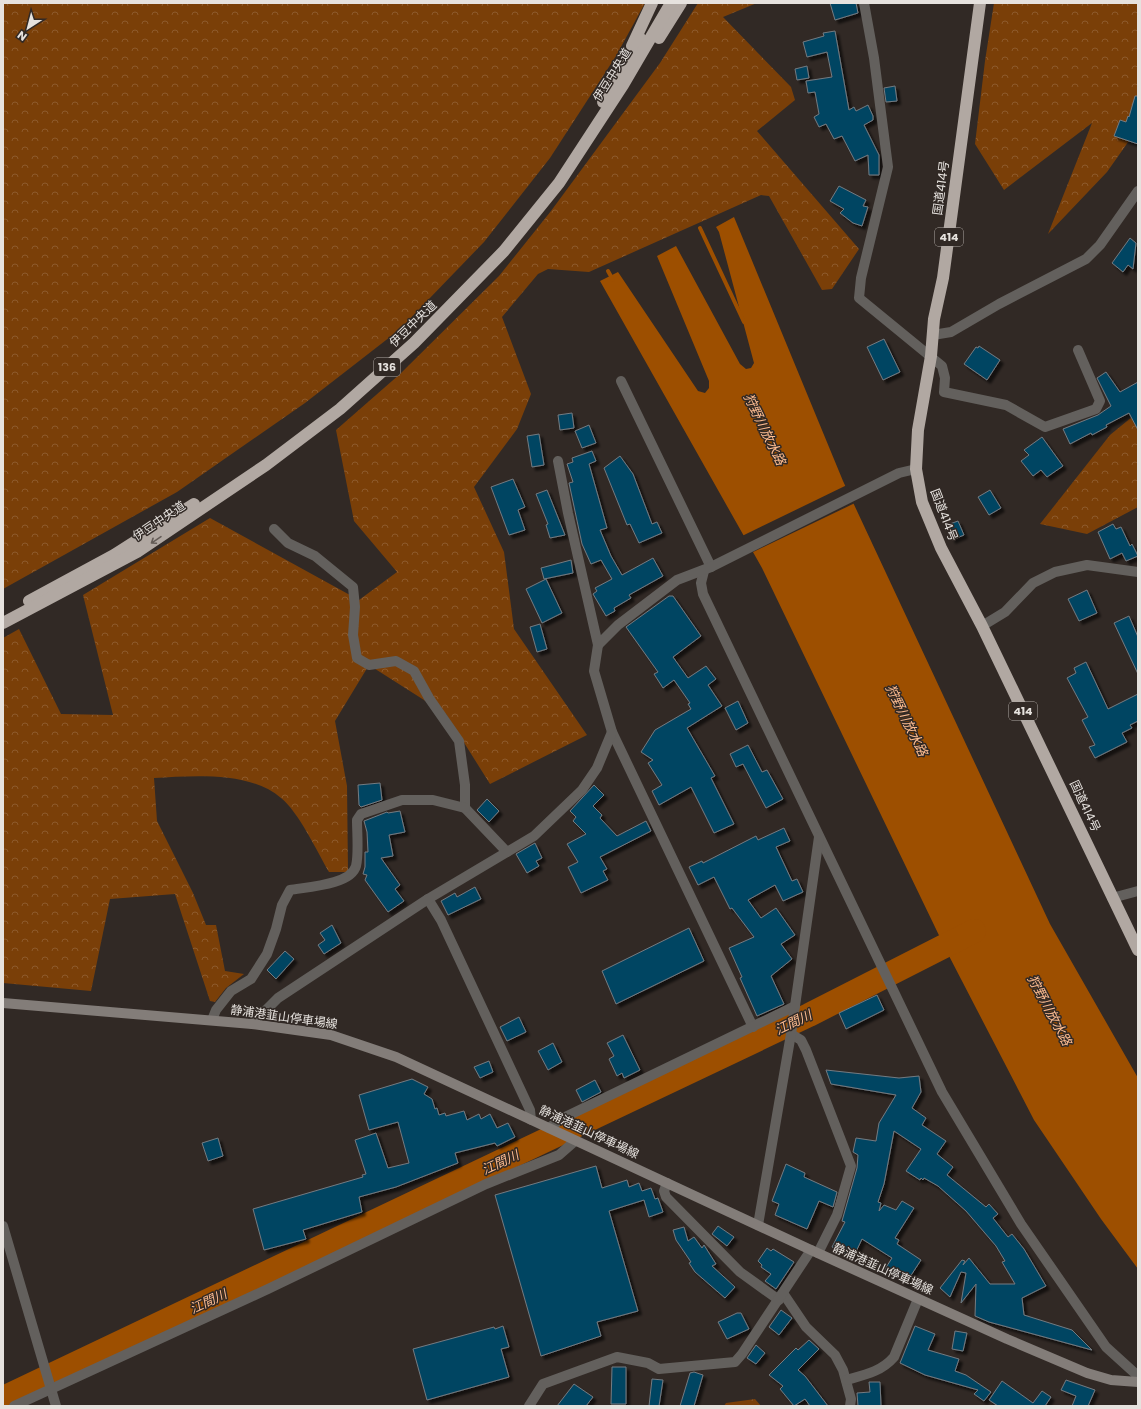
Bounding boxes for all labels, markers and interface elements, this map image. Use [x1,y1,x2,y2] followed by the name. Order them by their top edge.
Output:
[8,8,48,48] north arrow
[14,27,30,45] text: N
[588,45,635,105] street label: 伊豆中央道
[928,160,953,216] street label: 国道414号
[935,228,963,246] road number: 414
[385,297,440,351] street label: 伊豆中央道
[374,358,400,376] road number: 136
[739,390,791,469] water label: 狩野川放水路
[927,486,962,544] street label: 国道414号
[129,497,188,544] street label: 伊豆中央道
[151,536,162,544] one-way arrow
[881,681,933,760] water label: 狩野川放水路
[1009,702,1037,720] road number: 414
[1066,777,1105,834] street label: 国道414号
[1023,971,1077,1050] water label: 狩野川放水路
[229,1001,339,1032] street label: 静浦港韮山停車場線
[772,1004,817,1040] water label: 江間川
[537,1101,642,1162] street label: 静浦港韮山停車場線
[479,1145,524,1179] water label: 江間川
[830,1239,936,1298] street label: 静浦港韮山停車場線
[187,1284,232,1318] water label: 江間川

